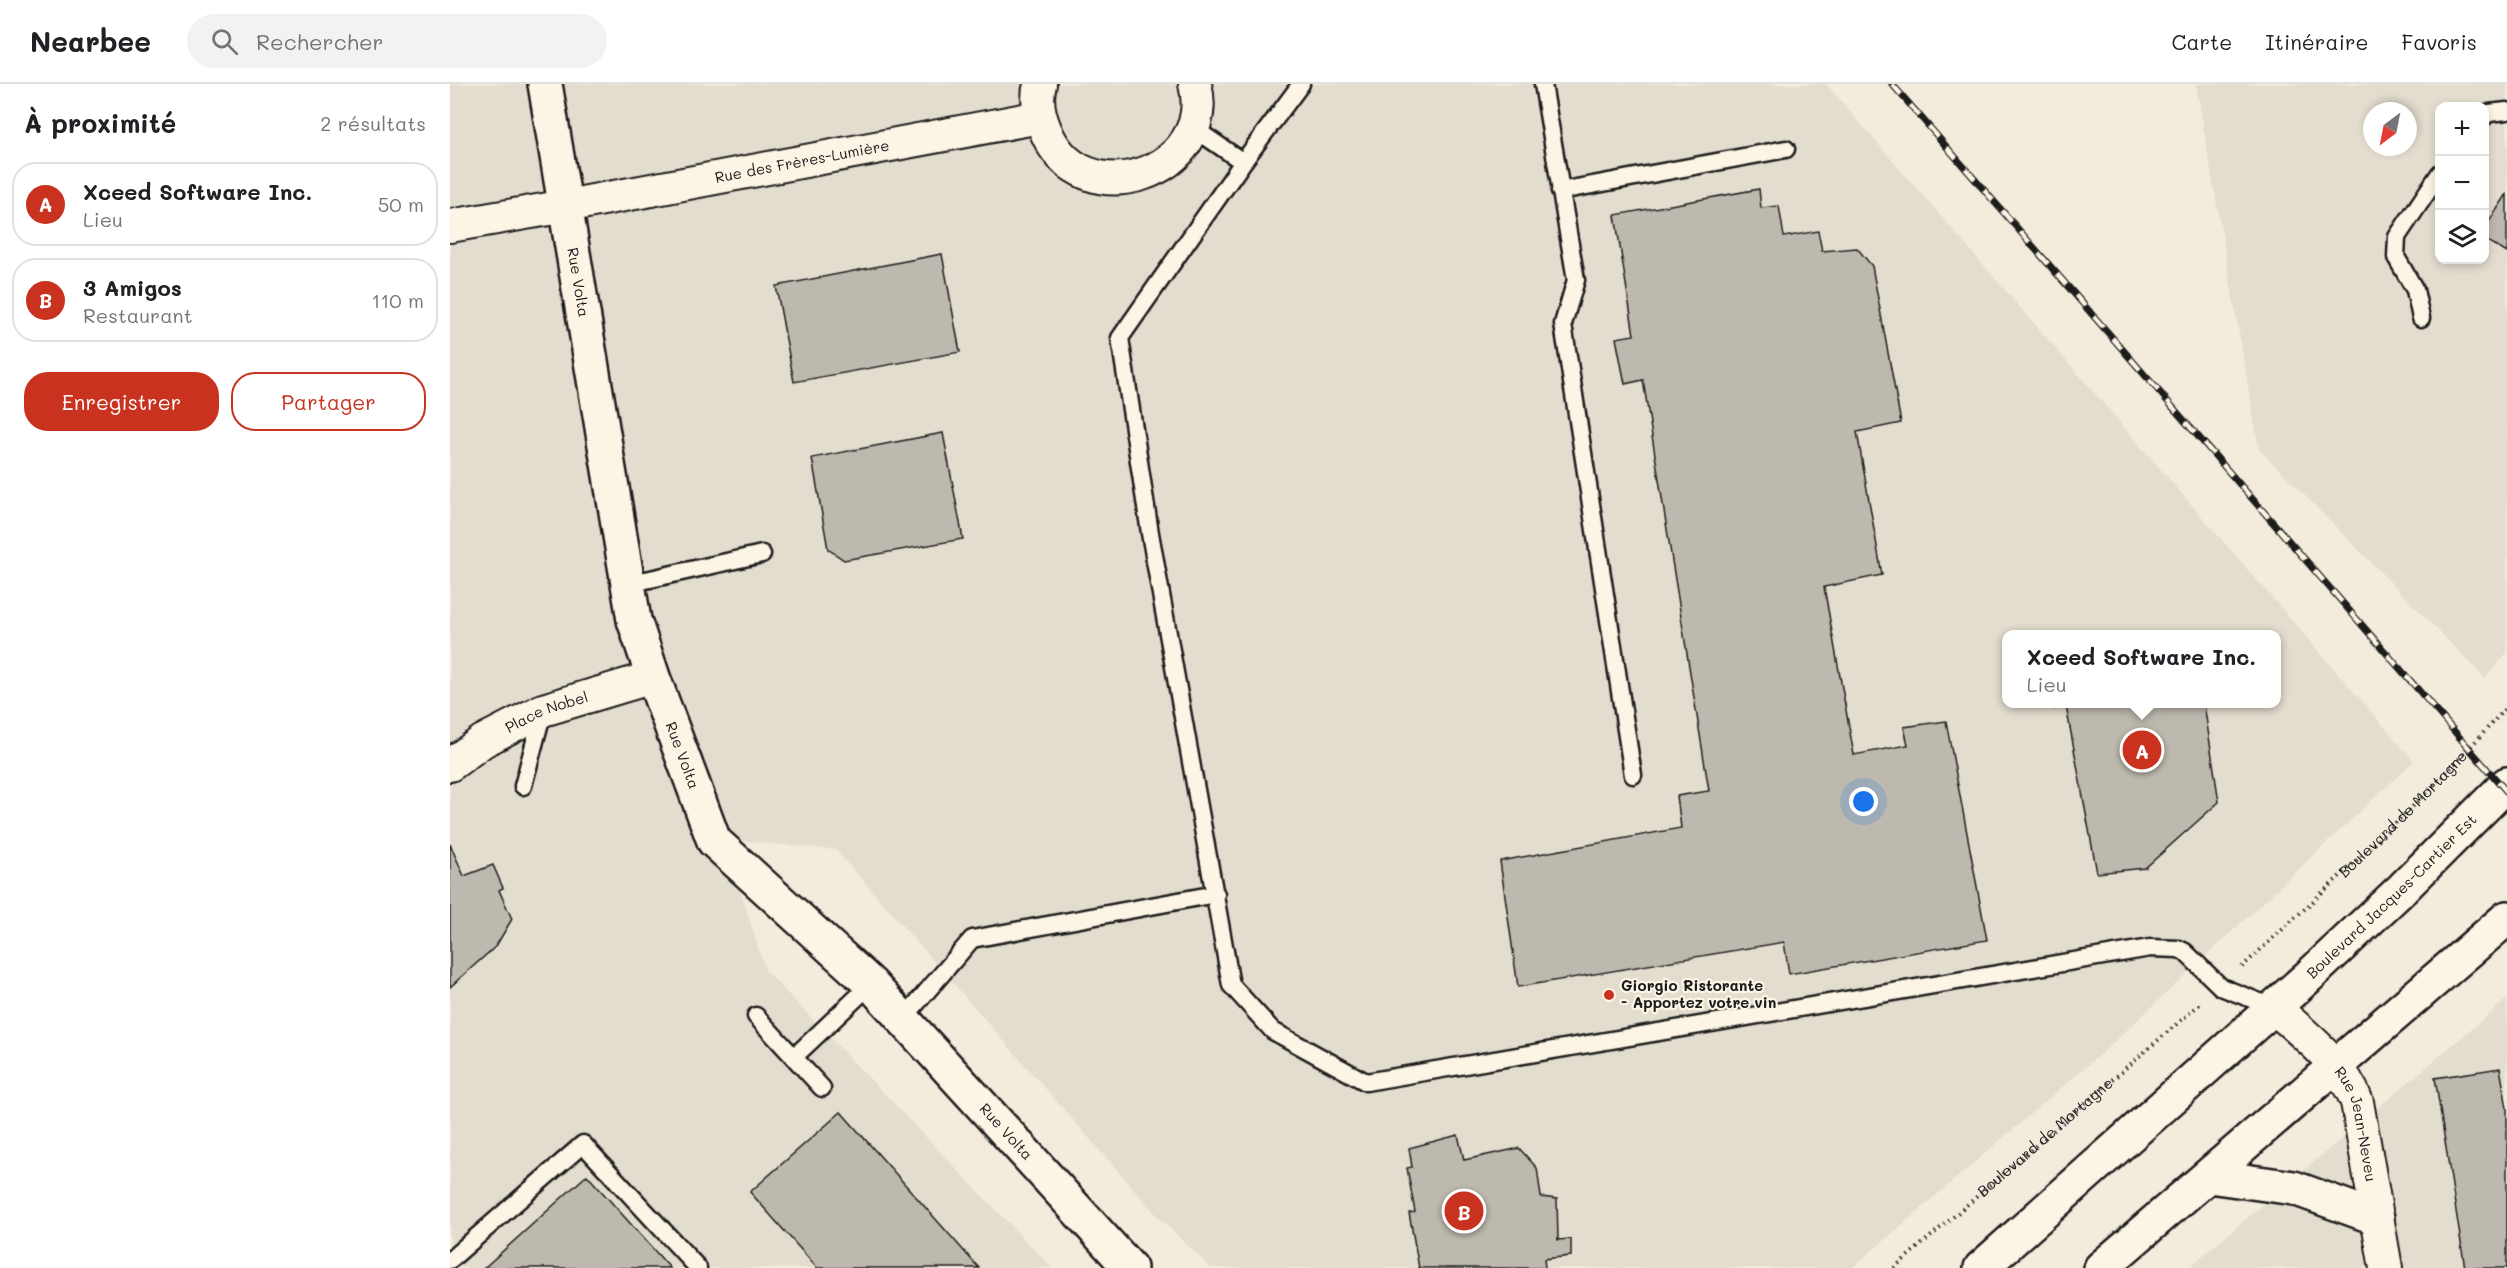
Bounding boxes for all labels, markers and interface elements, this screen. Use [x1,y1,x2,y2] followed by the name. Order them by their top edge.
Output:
[187,14,607,68] search box
[30,23,151,59] text: Nearbee
[208,25,241,58] icon: search
[256,27,384,56] text: Rechercher
[2171,28,2232,55] text: Carte
[2265,28,2368,55] text: Itinéraire
[2401,28,2477,55] text: Favoris
[2363,102,2417,156] north arrow
[2435,102,2489,264] map controls
[2435,102,2489,156] button: +
[24,106,176,140] text: À proximité
[320,110,426,136] text: 2 résultats
[713,134,891,187] street label: Rue des Frères-Lumière
[2435,156,2489,210] button: −
[83,177,312,206] text: Xceed Software Inc.
[39,191,52,217] text: A
[378,191,424,217] text: 50 m
[83,206,123,232] text: Lieu
[2435,210,2489,264] button: layers
[563,246,595,318] street label: Rue Volta
[83,273,182,302] text: 3 Amigos
[39,287,52,313] text: B
[371,287,424,313] text: 110 m
[83,302,193,328] text: Restaurant
[24,372,219,431] button: Enregistrer
[231,372,426,431] button: Partager
[2002,630,2281,708] popup
[2027,642,2256,671] text: Xceed Software Inc.
[2027,671,2067,697] text: Lieu
[501,686,590,737] street label: Place Nobel
[661,719,705,791] street label: Rue Volta
[2122,728,2162,772] pin: A
[2334,746,2471,881] street label: Boulevard de Mortagne
[1849,787,1878,816] your location
[2302,809,2480,982] street label: Boulevard Jacques-Cartier Est
[1621,975,1776,1012] place label: Giorgio Ristorante - Apportez votre vin
[1602,988,1616,1002] marker: Giorgio Ristorante - Apportez votre vin
[2331,1062,2382,1183] street label: Rue Jean-Neveu
[1973,1073,2117,1201] street label: Boulevard de Mortagne
[976,1099,1038,1164] street label: Rue Volta
[1444,1188,1484,1234] pin: B

